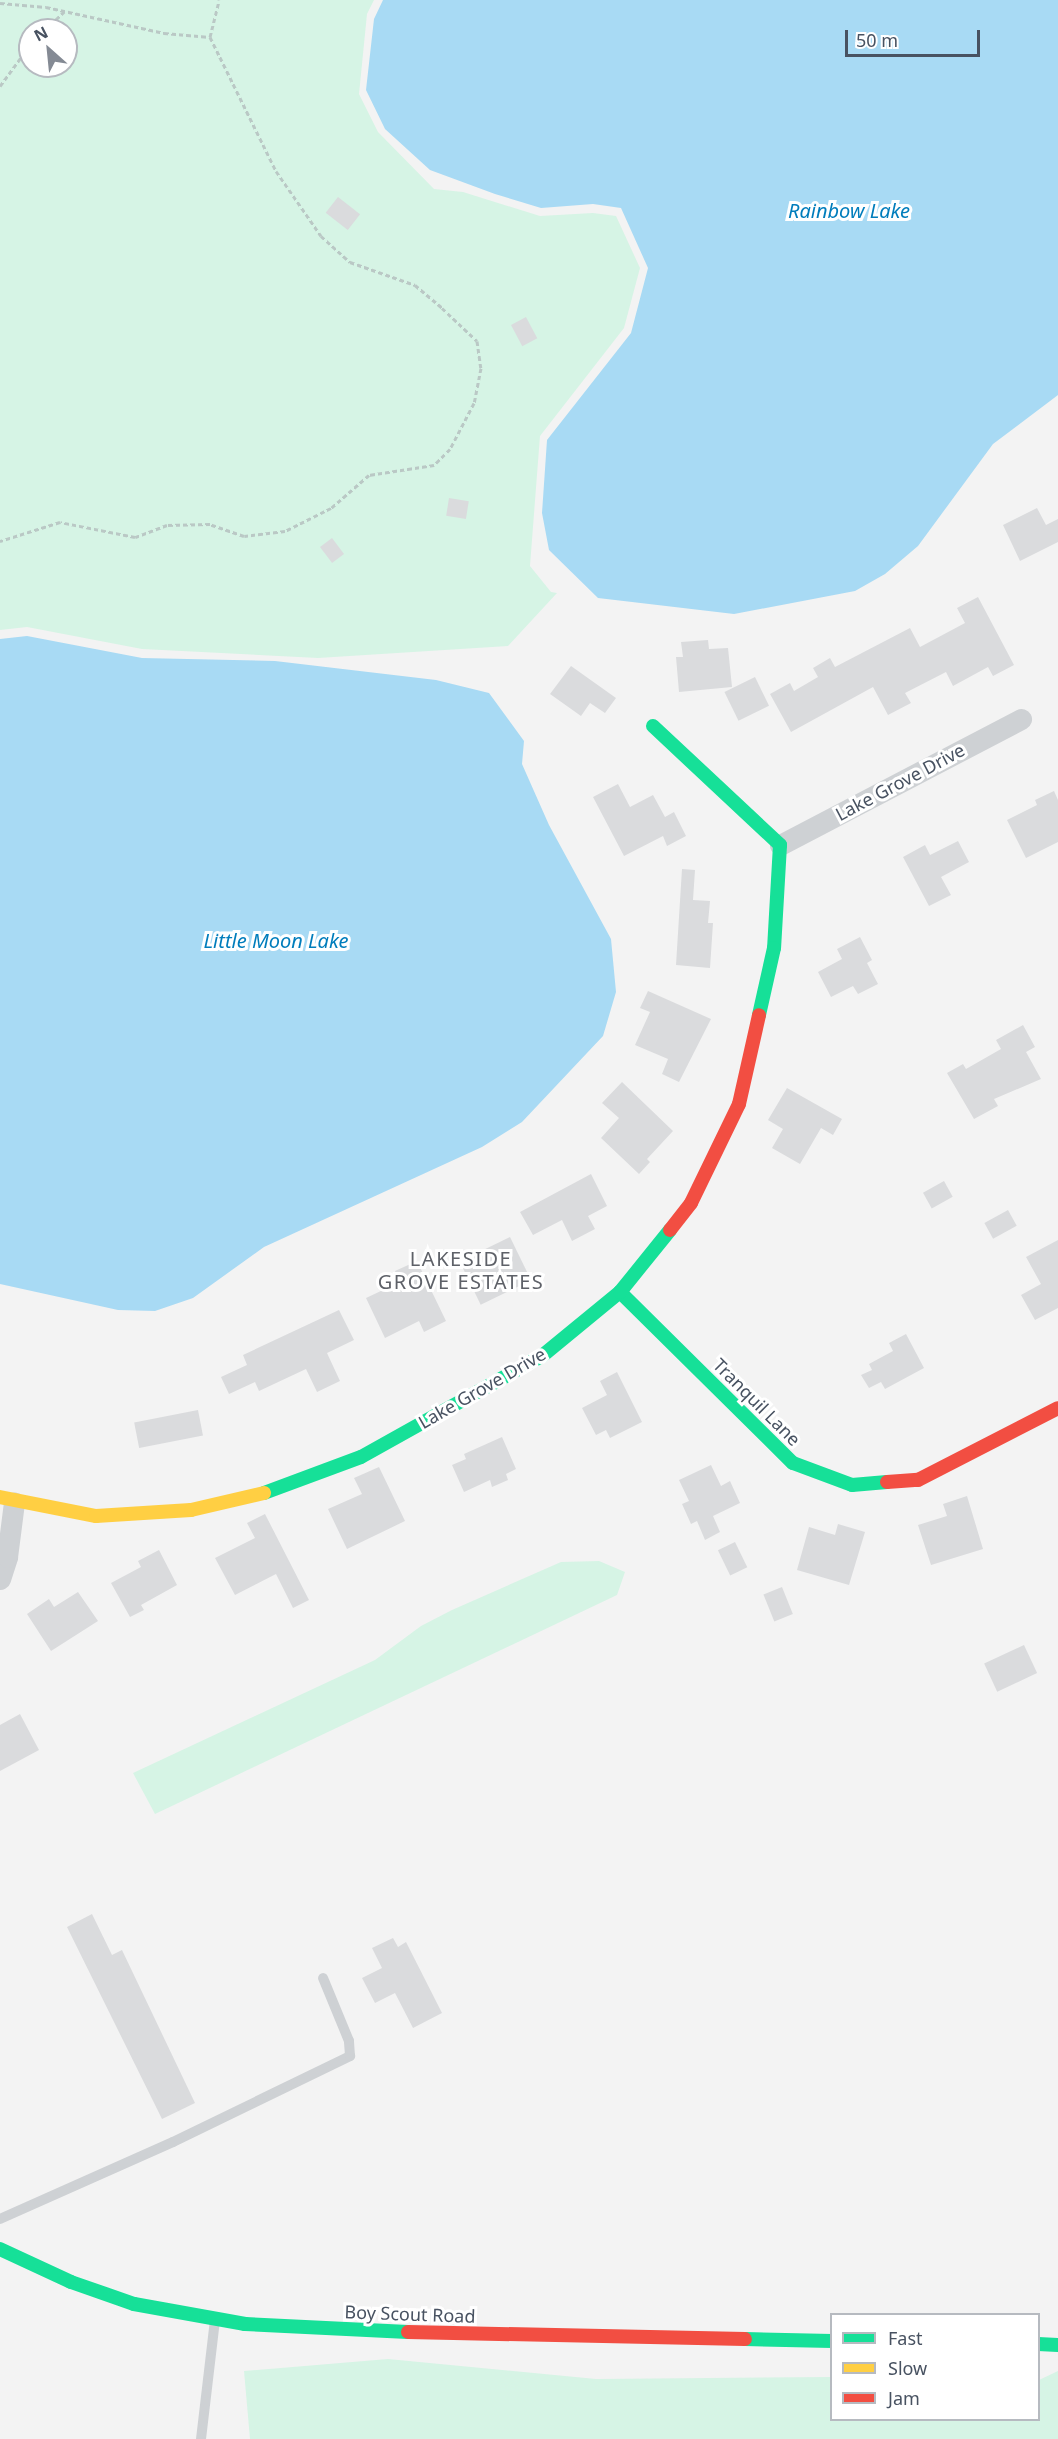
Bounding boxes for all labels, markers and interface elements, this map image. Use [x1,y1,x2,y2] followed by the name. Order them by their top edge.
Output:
[18,18,78,78] north arrow
[848,18,983,56] scale bar
[30,21,52,47] text: N
[856,28,898,52] text: 50 m
[788,198,910,222] water label: Rainbow Lake
[832,739,968,825] street label: Lake Grove Drive
[204,928,348,952] water label: Little Moon Lake
[378,1246,544,1293] district label: LAKESIDE GROVE ESTATES
[415,1343,549,1433] street label: Lake Grove Drive
[709,1354,805,1450] street label: Tranquil Lane
[344,2301,476,2327] street label: Boy Scout Road
[830,2313,1040,2421] legend
[888,2326,923,2350] text: Fast
[888,2356,927,2380] text: Slow
[888,2386,920,2410] text: Jam

